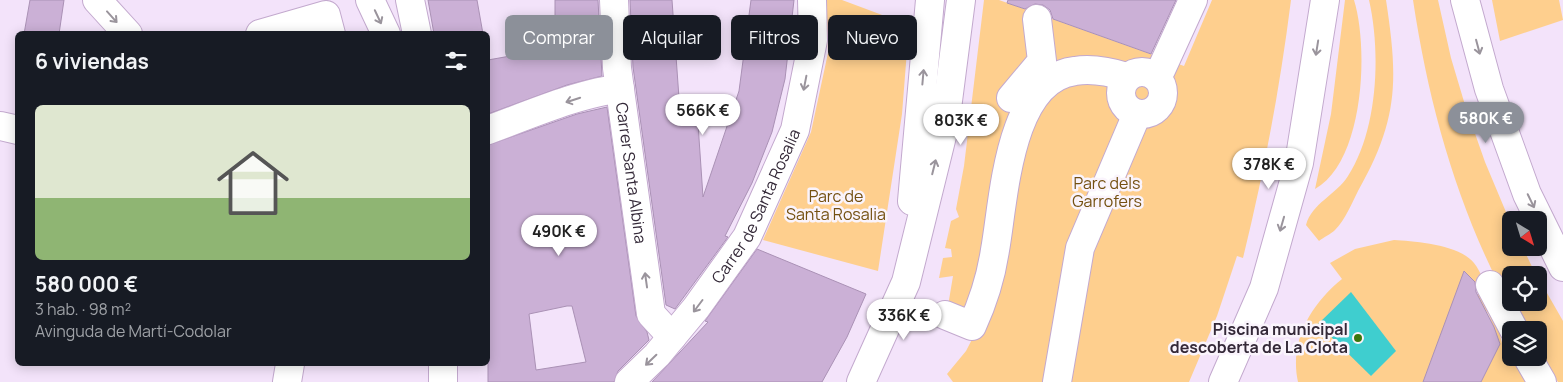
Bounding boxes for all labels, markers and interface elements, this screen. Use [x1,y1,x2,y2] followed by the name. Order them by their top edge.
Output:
[374,9,384,24] one-way arrow
[107,10,118,23] one-way arrow
[505,15,613,60] chip: Comprar
[623,15,721,60] chip: Alquilar
[731,15,818,60] chip: Filtros
[828,15,917,60] chip: Nuevo
[1473,39,1483,55] one-way arrow
[1312,40,1322,56] one-way arrow
[35,47,149,75] text: 6 viviendas
[442,47,470,75] icon: filters
[918,69,927,85] one-way arrow
[799,75,809,91] one-way arrow
[662,94,744,136] pin: 566K €
[565,96,581,106] one-way arrow
[676,99,730,121] text: 566K €
[611,101,652,245] street label: Carrer Santa Albina
[1445,102,1527,144] pin: 580K €
[920,104,1002,146] pin: 803K €
[1459,107,1513,129] text: 580K €
[934,109,988,131] text: 803K €
[706,125,805,288] street label: Carrer de Santa Rosalia
[208,138,298,228] icon: home
[1228,148,1310,190] pin: 378K €
[1243,153,1295,175] text: 378K €
[930,159,939,175] one-way arrow
[1072,172,1142,212] park label: Parc dels Garrofers
[786,185,886,225] park label: Parc de Santa Rosalia
[1526,193,1536,208] one-way arrow
[1502,211,1548,256] north arrow
[1502,211,1547,366] map controls
[518,214,600,257] pin: 490K €
[1276,216,1286,232] one-way arrow
[532,220,586,242] text: 490K €
[1502,266,1547,311] button: locate
[35,270,138,298] text: 580 000 €
[641,272,651,288] one-way arrow
[35,298,131,320] text: 3 hab. · 98 m²
[863,298,945,341] pin: 336K €
[693,299,703,313] one-way arrow
[878,304,930,326] text: 336K €
[1170,318,1348,358] place label: Piscina municipal descoberta de La Clota
[35,320,232,342] text: Avinguda de Martí-Codolar
[1502,321,1547,366] button: layers
[1352,332,1364,344] marker: Piscina municipal descoberta de La Clota
[645,354,658,366] one-way arrow

